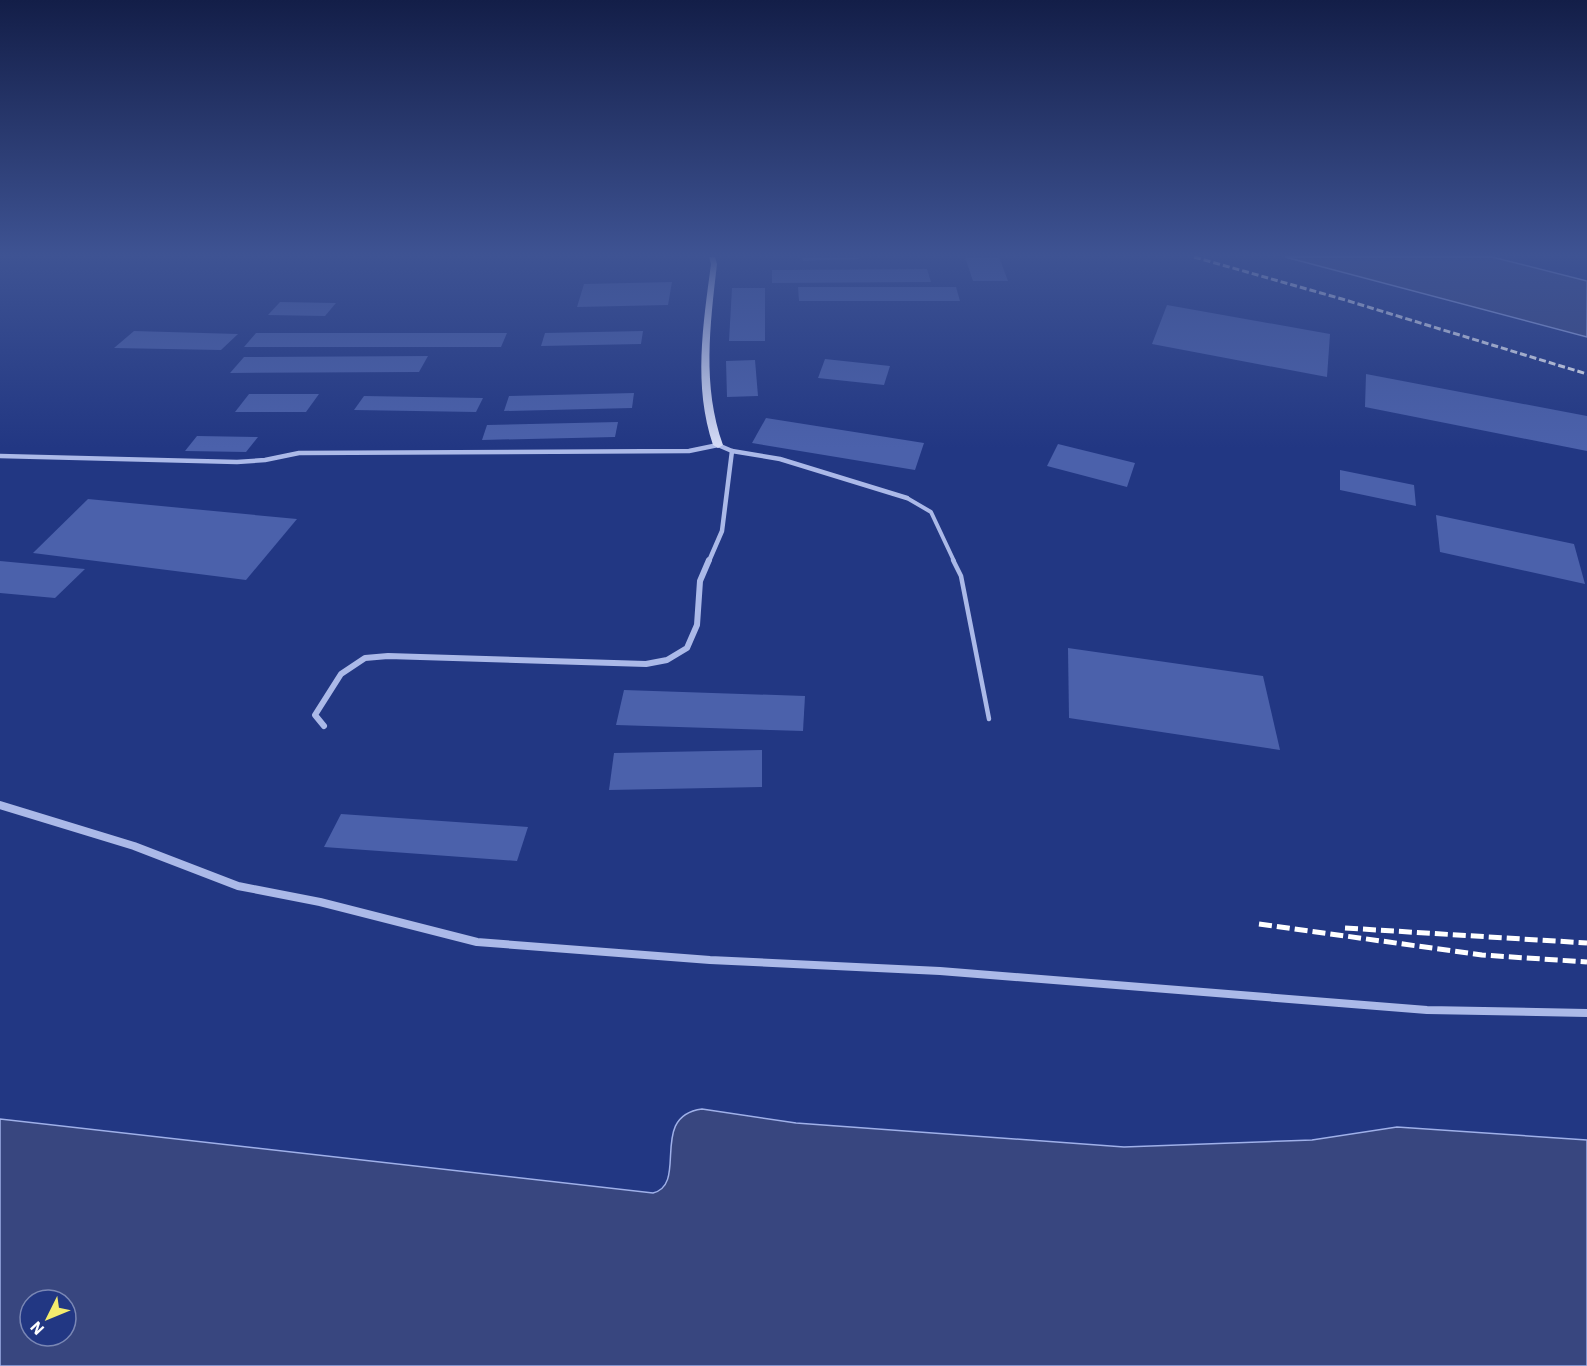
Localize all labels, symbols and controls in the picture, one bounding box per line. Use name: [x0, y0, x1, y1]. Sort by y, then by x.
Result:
north arrow: [18, 1288, 78, 1348]
text: N: [26, 1317, 48, 1339]

